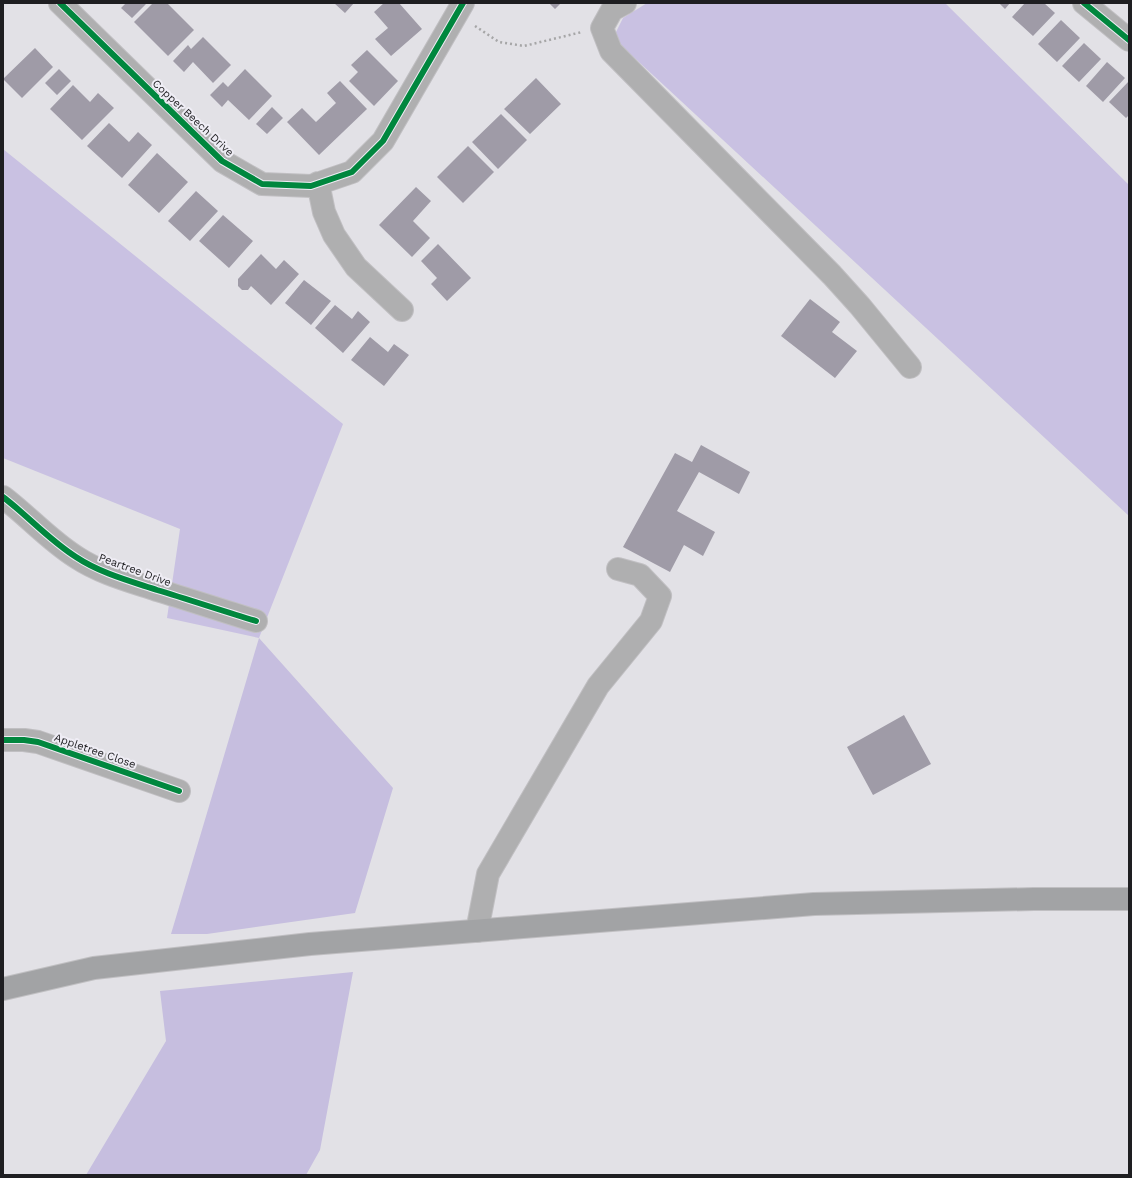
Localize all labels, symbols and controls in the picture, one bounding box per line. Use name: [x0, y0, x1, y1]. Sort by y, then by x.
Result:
street label: Copper Beech Drive: [150, 77, 236, 159]
street label: Peartree Drive: [97, 551, 173, 589]
street label: Appletree Close: [52, 731, 138, 771]

